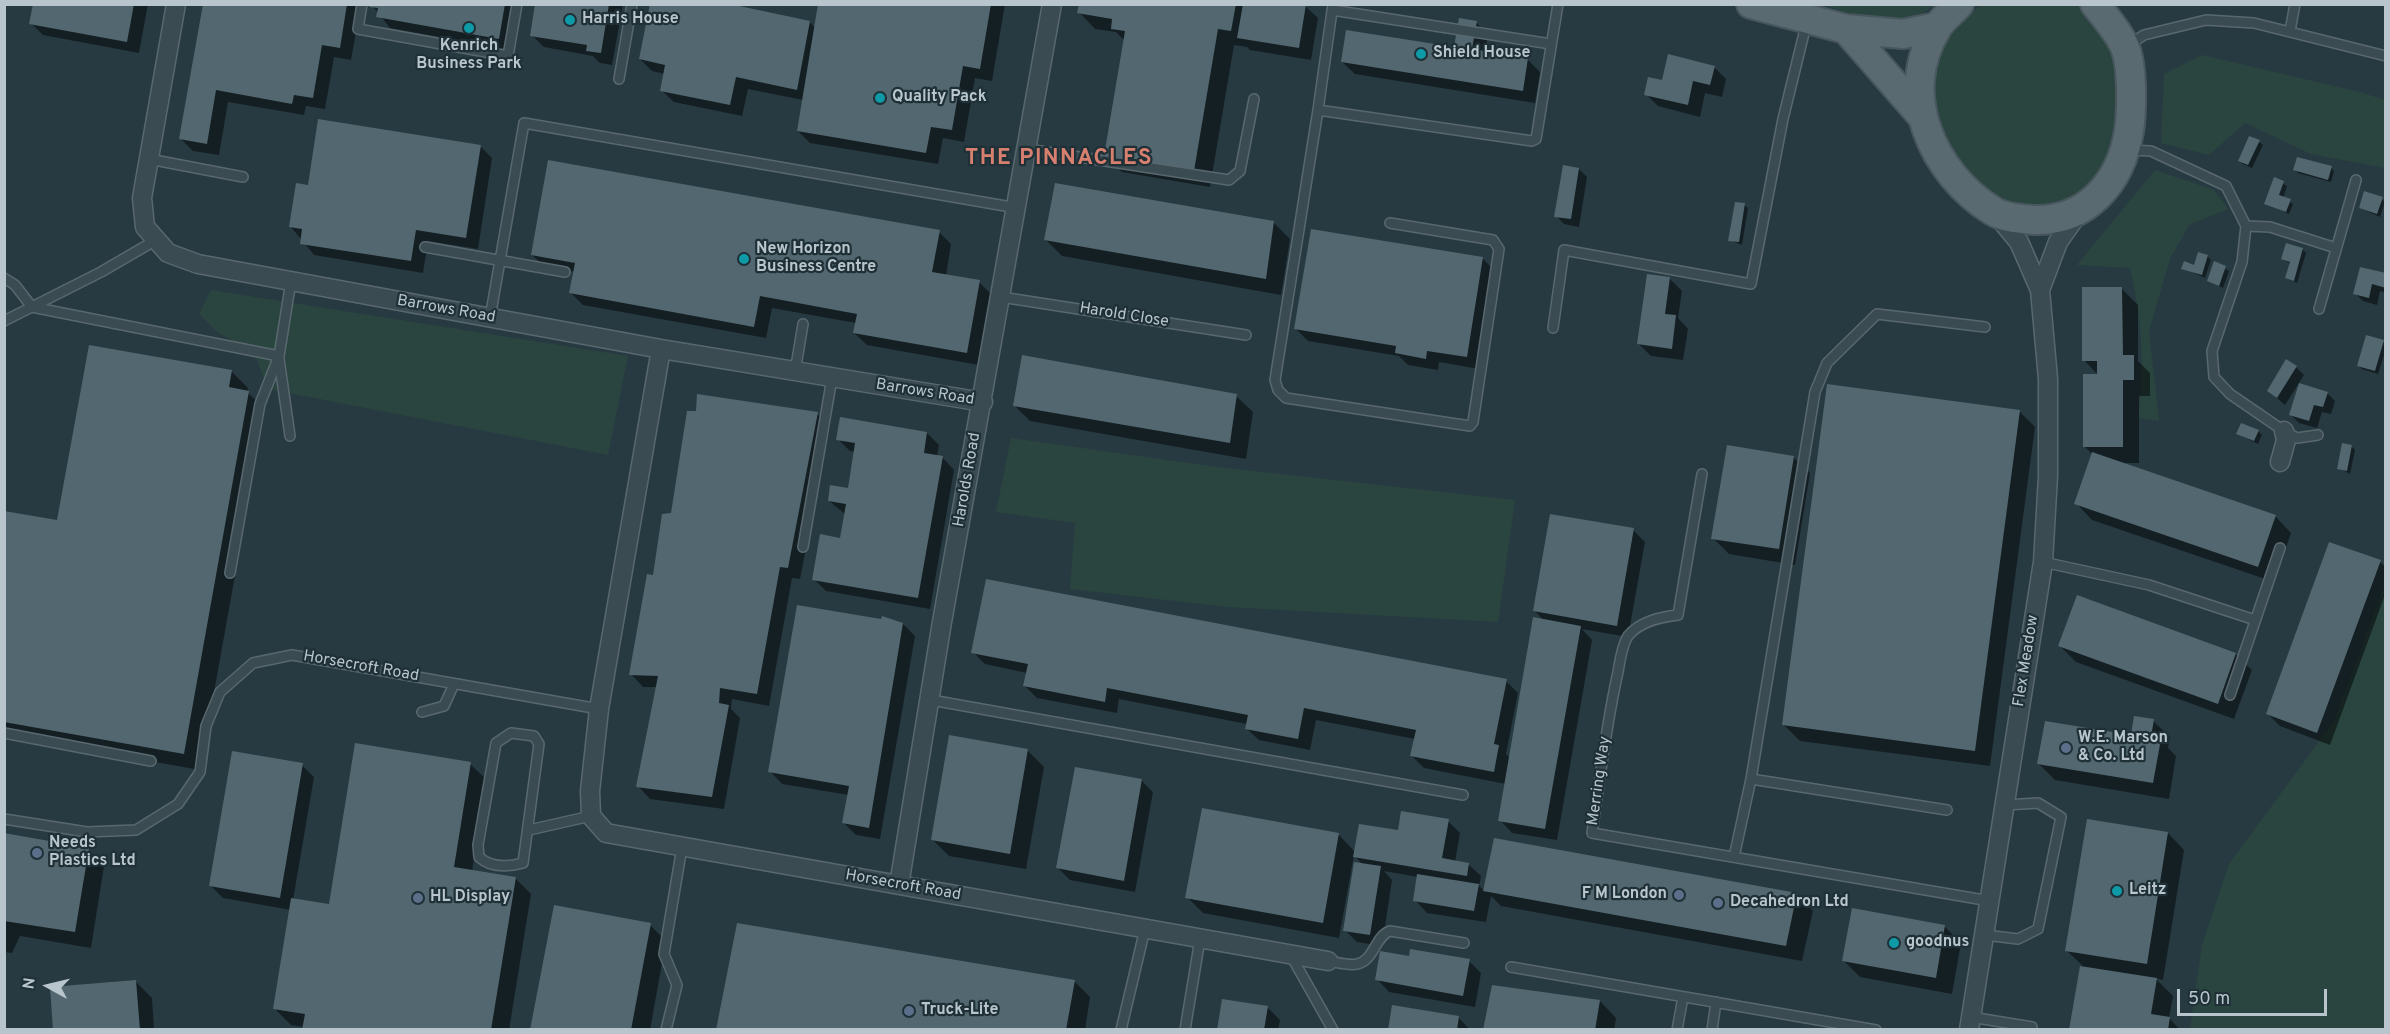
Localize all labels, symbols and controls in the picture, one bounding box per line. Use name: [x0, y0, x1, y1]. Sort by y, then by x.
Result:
place label: Harris House: [582, 10, 679, 30]
marker: Harris House: [563, 13, 577, 27]
marker: Kenrich Business Park: [462, 21, 476, 35]
place label: Kenrich Business Park: [416, 37, 522, 75]
place label: Shield House: [1433, 44, 1530, 64]
marker: Shield House: [1414, 47, 1428, 61]
place label: Quality Pack: [892, 88, 987, 108]
marker: Quality Pack: [873, 91, 887, 105]
district label: THE PINNACLES: [965, 147, 1153, 173]
place label: New Horizon Business Centre: [756, 240, 876, 278]
marker: New Horizon Business Centre: [737, 252, 751, 266]
street label: Barrows Road: [395, 292, 497, 328]
street label: Harold Close: [1078, 299, 1170, 333]
street label: Barrows Road: [874, 376, 976, 410]
street label: Harolds Road: [950, 431, 986, 529]
street label: Flex Meadow: [2010, 614, 2044, 708]
street label: Horsecroft Road: [302, 647, 420, 687]
place label: W.E. Marson & Co. Ltd: [2078, 729, 2168, 767]
street label: Merring Way: [1584, 735, 1616, 827]
marker: W.E. Marson & Co. Ltd: [2059, 741, 2073, 755]
place label: Needs Plastics Ltd: [49, 834, 136, 872]
marker: Needs Plastics Ltd: [30, 846, 44, 860]
street label: Horsecroft Road: [844, 866, 962, 906]
place label: Leitz: [2129, 881, 2166, 901]
marker: Leitz: [2110, 884, 2124, 898]
place label: F M London: [1582, 885, 1667, 905]
place label: HL Display: [430, 888, 510, 908]
marker: F M London: [1672, 888, 1686, 902]
marker: HL Display: [411, 891, 425, 905]
place label: Decahedron Ltd: [1730, 893, 1849, 913]
marker: Decahedron Ltd: [1711, 896, 1725, 910]
place label: goodnus: [1906, 933, 1969, 953]
marker: goodnus: [1887, 936, 1901, 950]
north arrow: [18, 956, 78, 1016]
text: N: [19, 976, 41, 991]
scale bar: [2180, 977, 2330, 1015]
text: 50 m: [2188, 988, 2230, 1011]
place label: Truck-Lite: [921, 1001, 998, 1021]
marker: Truck-Lite: [902, 1004, 916, 1018]

